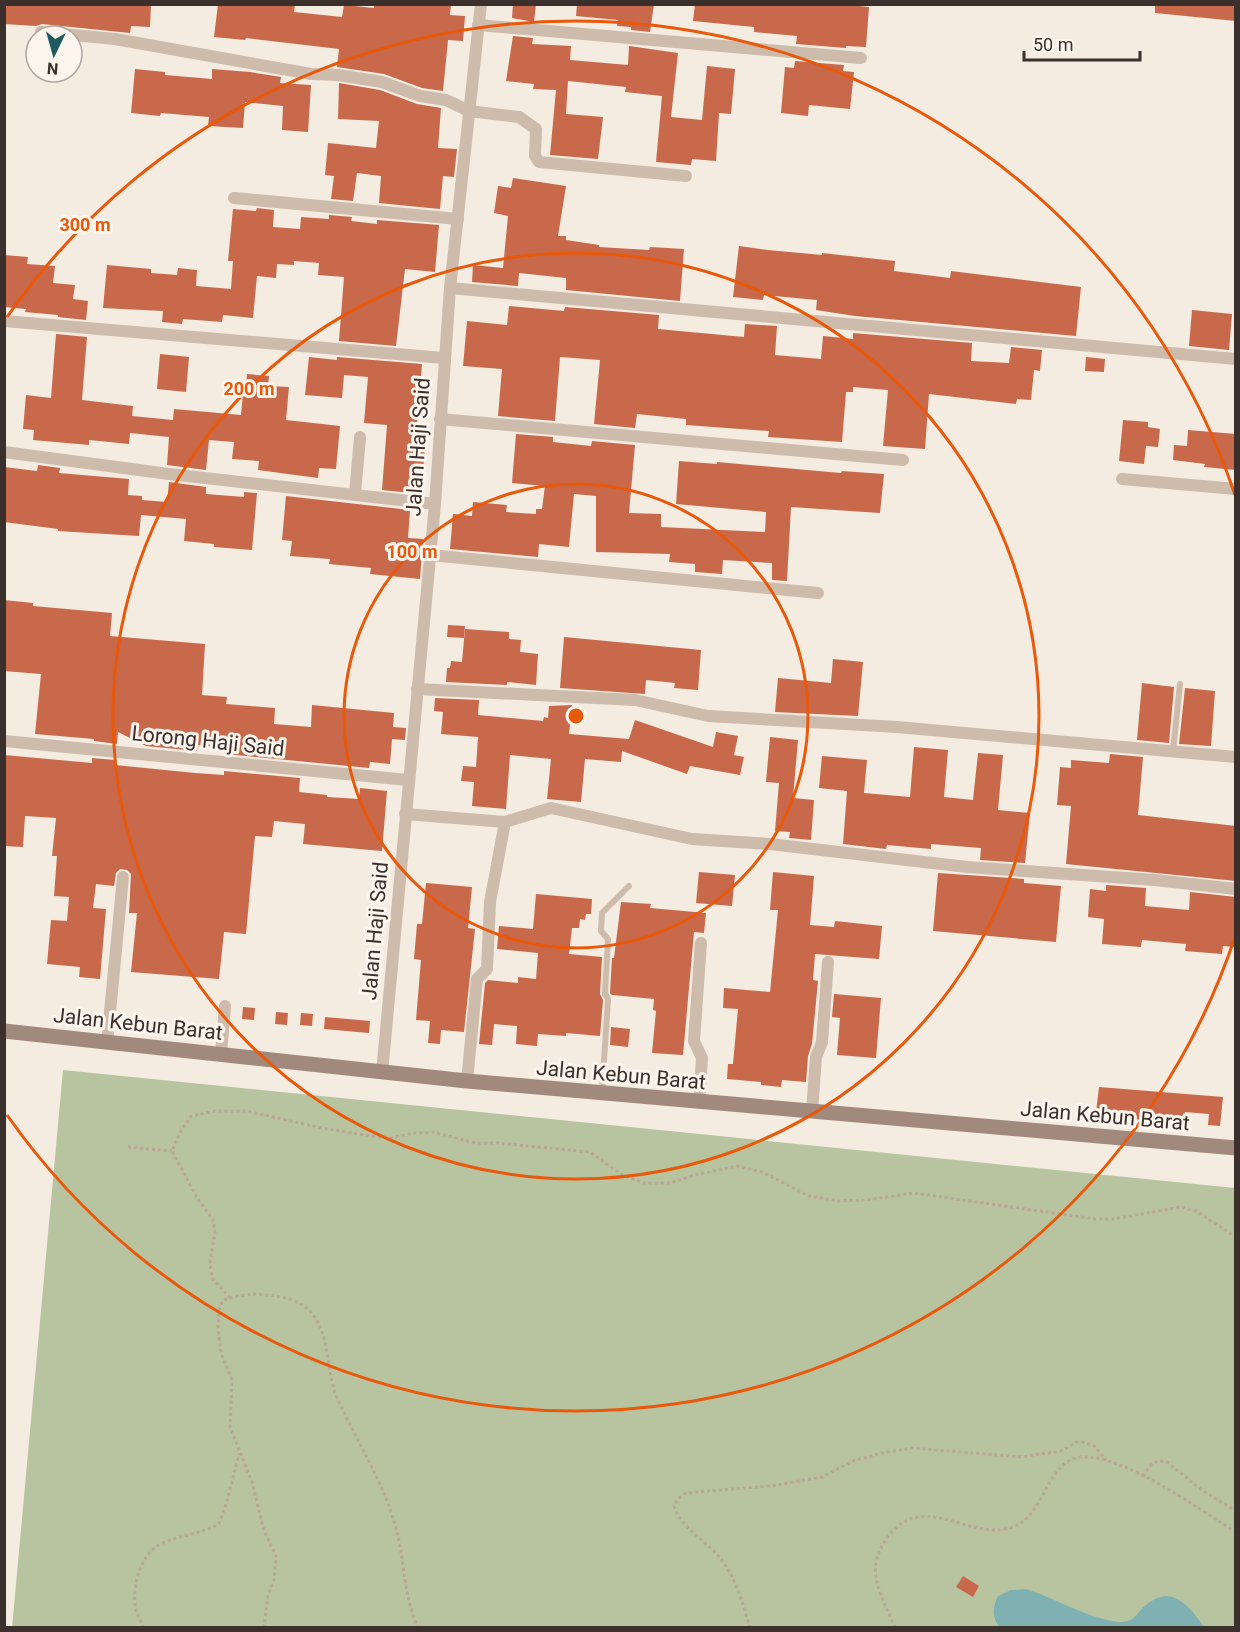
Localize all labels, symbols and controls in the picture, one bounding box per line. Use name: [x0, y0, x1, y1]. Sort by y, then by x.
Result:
north arrow: [24, 24, 84, 84]
scale bar: [1024, 24, 1140, 62]
text: 50 m: [1033, 34, 1073, 55]
text: N: [46, 58, 59, 78]
text: 300 m: [59, 214, 111, 235]
street label: Jalan Haji Said: [401, 377, 435, 517]
text: 200 m: [223, 378, 275, 399]
text: 100 m: [386, 541, 438, 562]
centre of rings: [566, 706, 586, 726]
street label: Lorong Haji Said: [130, 721, 286, 761]
street label: Jalan Haji Said: [357, 861, 393, 1001]
street label: Jalan Kebun Barat: [52, 1003, 224, 1045]
street label: Jalan Kebun Barat: [535, 1056, 707, 1094]
street label: Jalan Kebun Barat: [1019, 1097, 1191, 1135]

